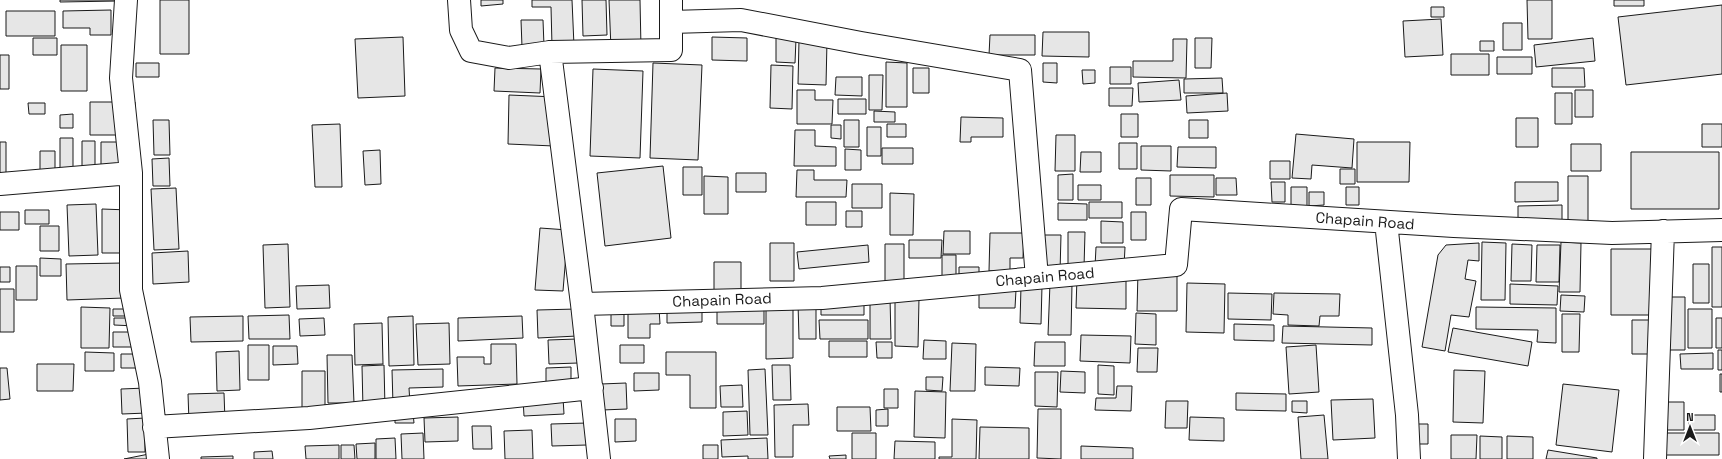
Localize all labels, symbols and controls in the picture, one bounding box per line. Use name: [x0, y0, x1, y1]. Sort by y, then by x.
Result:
street label: Chapain Road: [1315, 208, 1415, 233]
street label: Chapain Road: [995, 263, 1095, 290]
street label: Chapain Road: [672, 288, 772, 311]
north arrow: [1670, 407, 1710, 447]
text: N: [1686, 410, 1694, 424]

